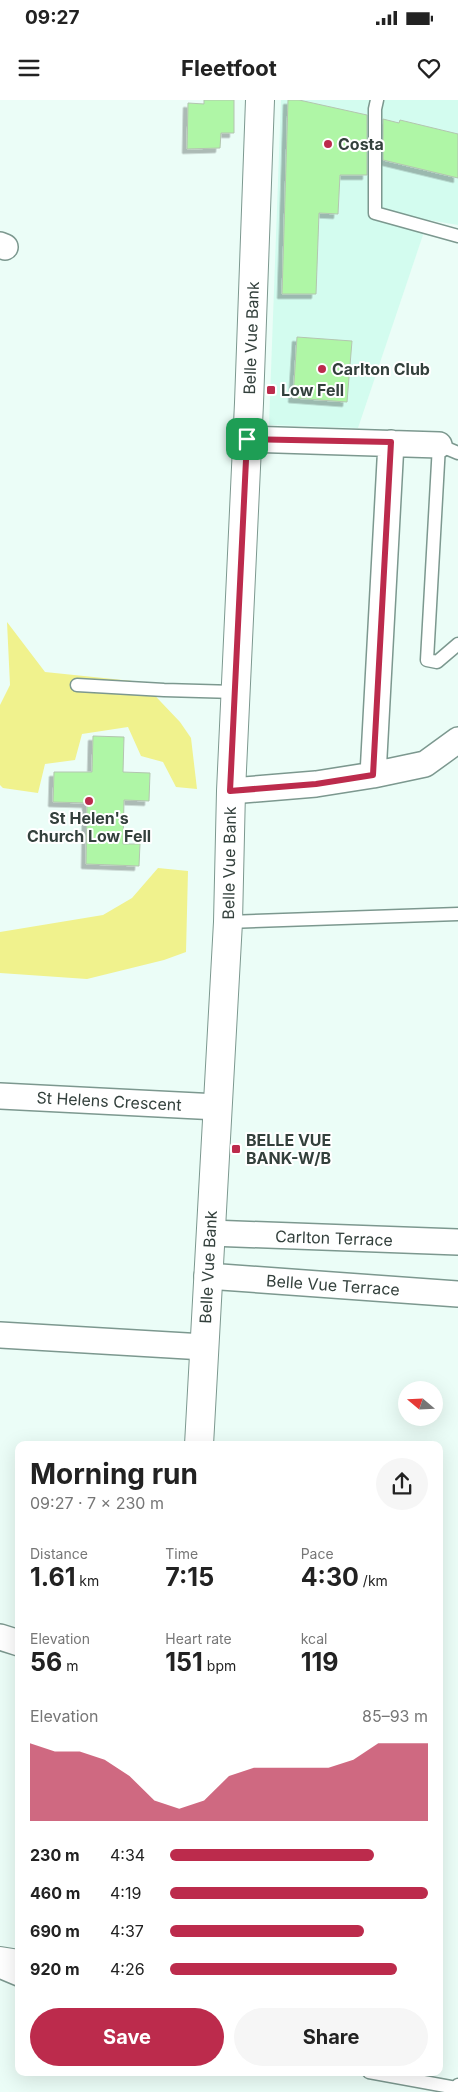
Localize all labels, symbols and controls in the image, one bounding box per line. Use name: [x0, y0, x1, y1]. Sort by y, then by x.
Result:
text: 09:27: [25, 6, 80, 29]
icon: menu: [15, 54, 43, 82]
icon: heart: [415, 54, 443, 82]
text: Fleetfoot: [181, 55, 277, 81]
place label: Costa: [338, 134, 384, 154]
marker: Costa: [322, 138, 334, 150]
street label: Belle Vue Bank: [239, 281, 263, 395]
place label: Carlton Club: [332, 359, 430, 379]
marker: Carlton Club: [316, 363, 328, 375]
place label: Low Fell: [281, 380, 344, 400]
marker: Low Fell: [265, 384, 277, 396]
pin: [226, 418, 268, 460]
icon: arrive: [233, 425, 261, 453]
marker: St Helen's Church Low Fell: [83, 795, 95, 807]
street label: Belle Vue Bank: [218, 806, 240, 920]
place label: St Helen's Church Low Fell: [27, 808, 151, 846]
street label: St Helens Crescent: [36, 1087, 182, 1115]
place label: BELLE VUE BANK-W/B: [246, 1130, 331, 1168]
marker: BELLE VUE BANK-W/B: [230, 1143, 242, 1155]
street label: Belle Vue Bank: [195, 1210, 221, 1324]
street label: Carlton Terrace: [275, 1226, 393, 1250]
street label: Belle Vue Terrace: [266, 1270, 400, 1300]
north arrow: [398, 1381, 442, 1426]
map controls: [398, 1381, 443, 1426]
text: Morning run: [30, 1457, 198, 1491]
button: share: [376, 1458, 428, 1510]
text: 09:27 · 7 × 230 m: [30, 1493, 164, 1513]
text: Distance: [30, 1545, 88, 1562]
text: Time: [165, 1545, 198, 1562]
text: Pace: [301, 1545, 334, 1562]
text: 1.61: [30, 1562, 75, 1592]
text: 7:15: [165, 1562, 214, 1592]
text: 4:30: [301, 1562, 359, 1592]
text: km: [75, 1572, 99, 1589]
text: /km: [359, 1572, 388, 1589]
text: Elevation: [30, 1630, 90, 1647]
text: Heart rate: [165, 1630, 232, 1647]
text: kcal: [301, 1630, 327, 1647]
text: 56: [30, 1647, 62, 1677]
text: 151: [165, 1647, 203, 1677]
text: 119: [301, 1647, 338, 1677]
text: m: [62, 1657, 78, 1674]
text: bpm: [203, 1657, 236, 1674]
text: Elevation: [30, 1706, 99, 1726]
text: 85–93 m: [362, 1706, 428, 1726]
text: 230 m: [30, 1845, 80, 1865]
text: 4:34: [110, 1845, 145, 1865]
text: 460 m: [30, 1883, 80, 1903]
text: 4:19: [110, 1883, 141, 1903]
text: 690 m: [30, 1921, 80, 1941]
text: 4:37: [110, 1921, 144, 1941]
text: 920 m: [30, 1959, 80, 1979]
text: 4:26: [110, 1959, 145, 1979]
button: Save: [30, 2008, 224, 2066]
button: Share: [234, 2008, 428, 2066]

